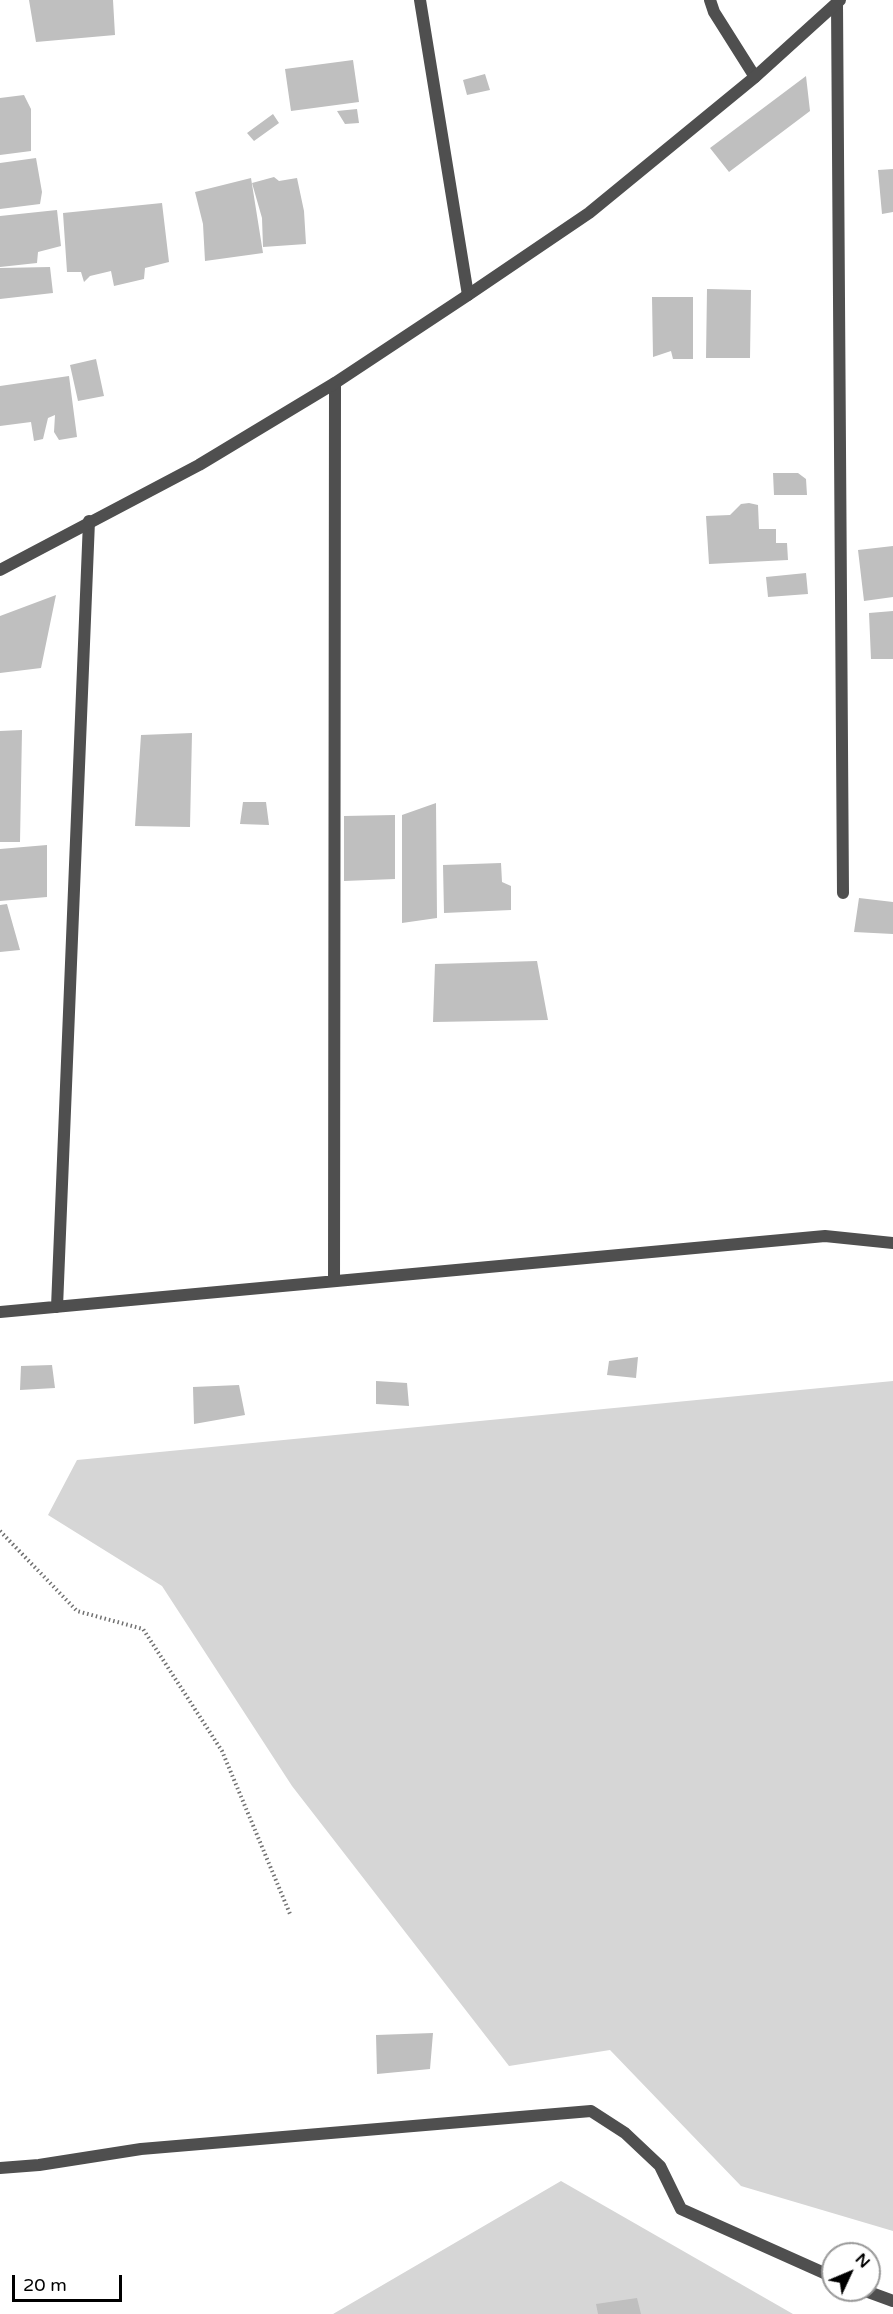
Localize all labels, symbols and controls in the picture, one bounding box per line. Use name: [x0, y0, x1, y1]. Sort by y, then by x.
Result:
north arrow: [821, 2242, 881, 2302]
text: N: [851, 2249, 874, 2272]
scale bar: [15, 2263, 124, 2301]
text: 20 m: [23, 2274, 67, 2296]

